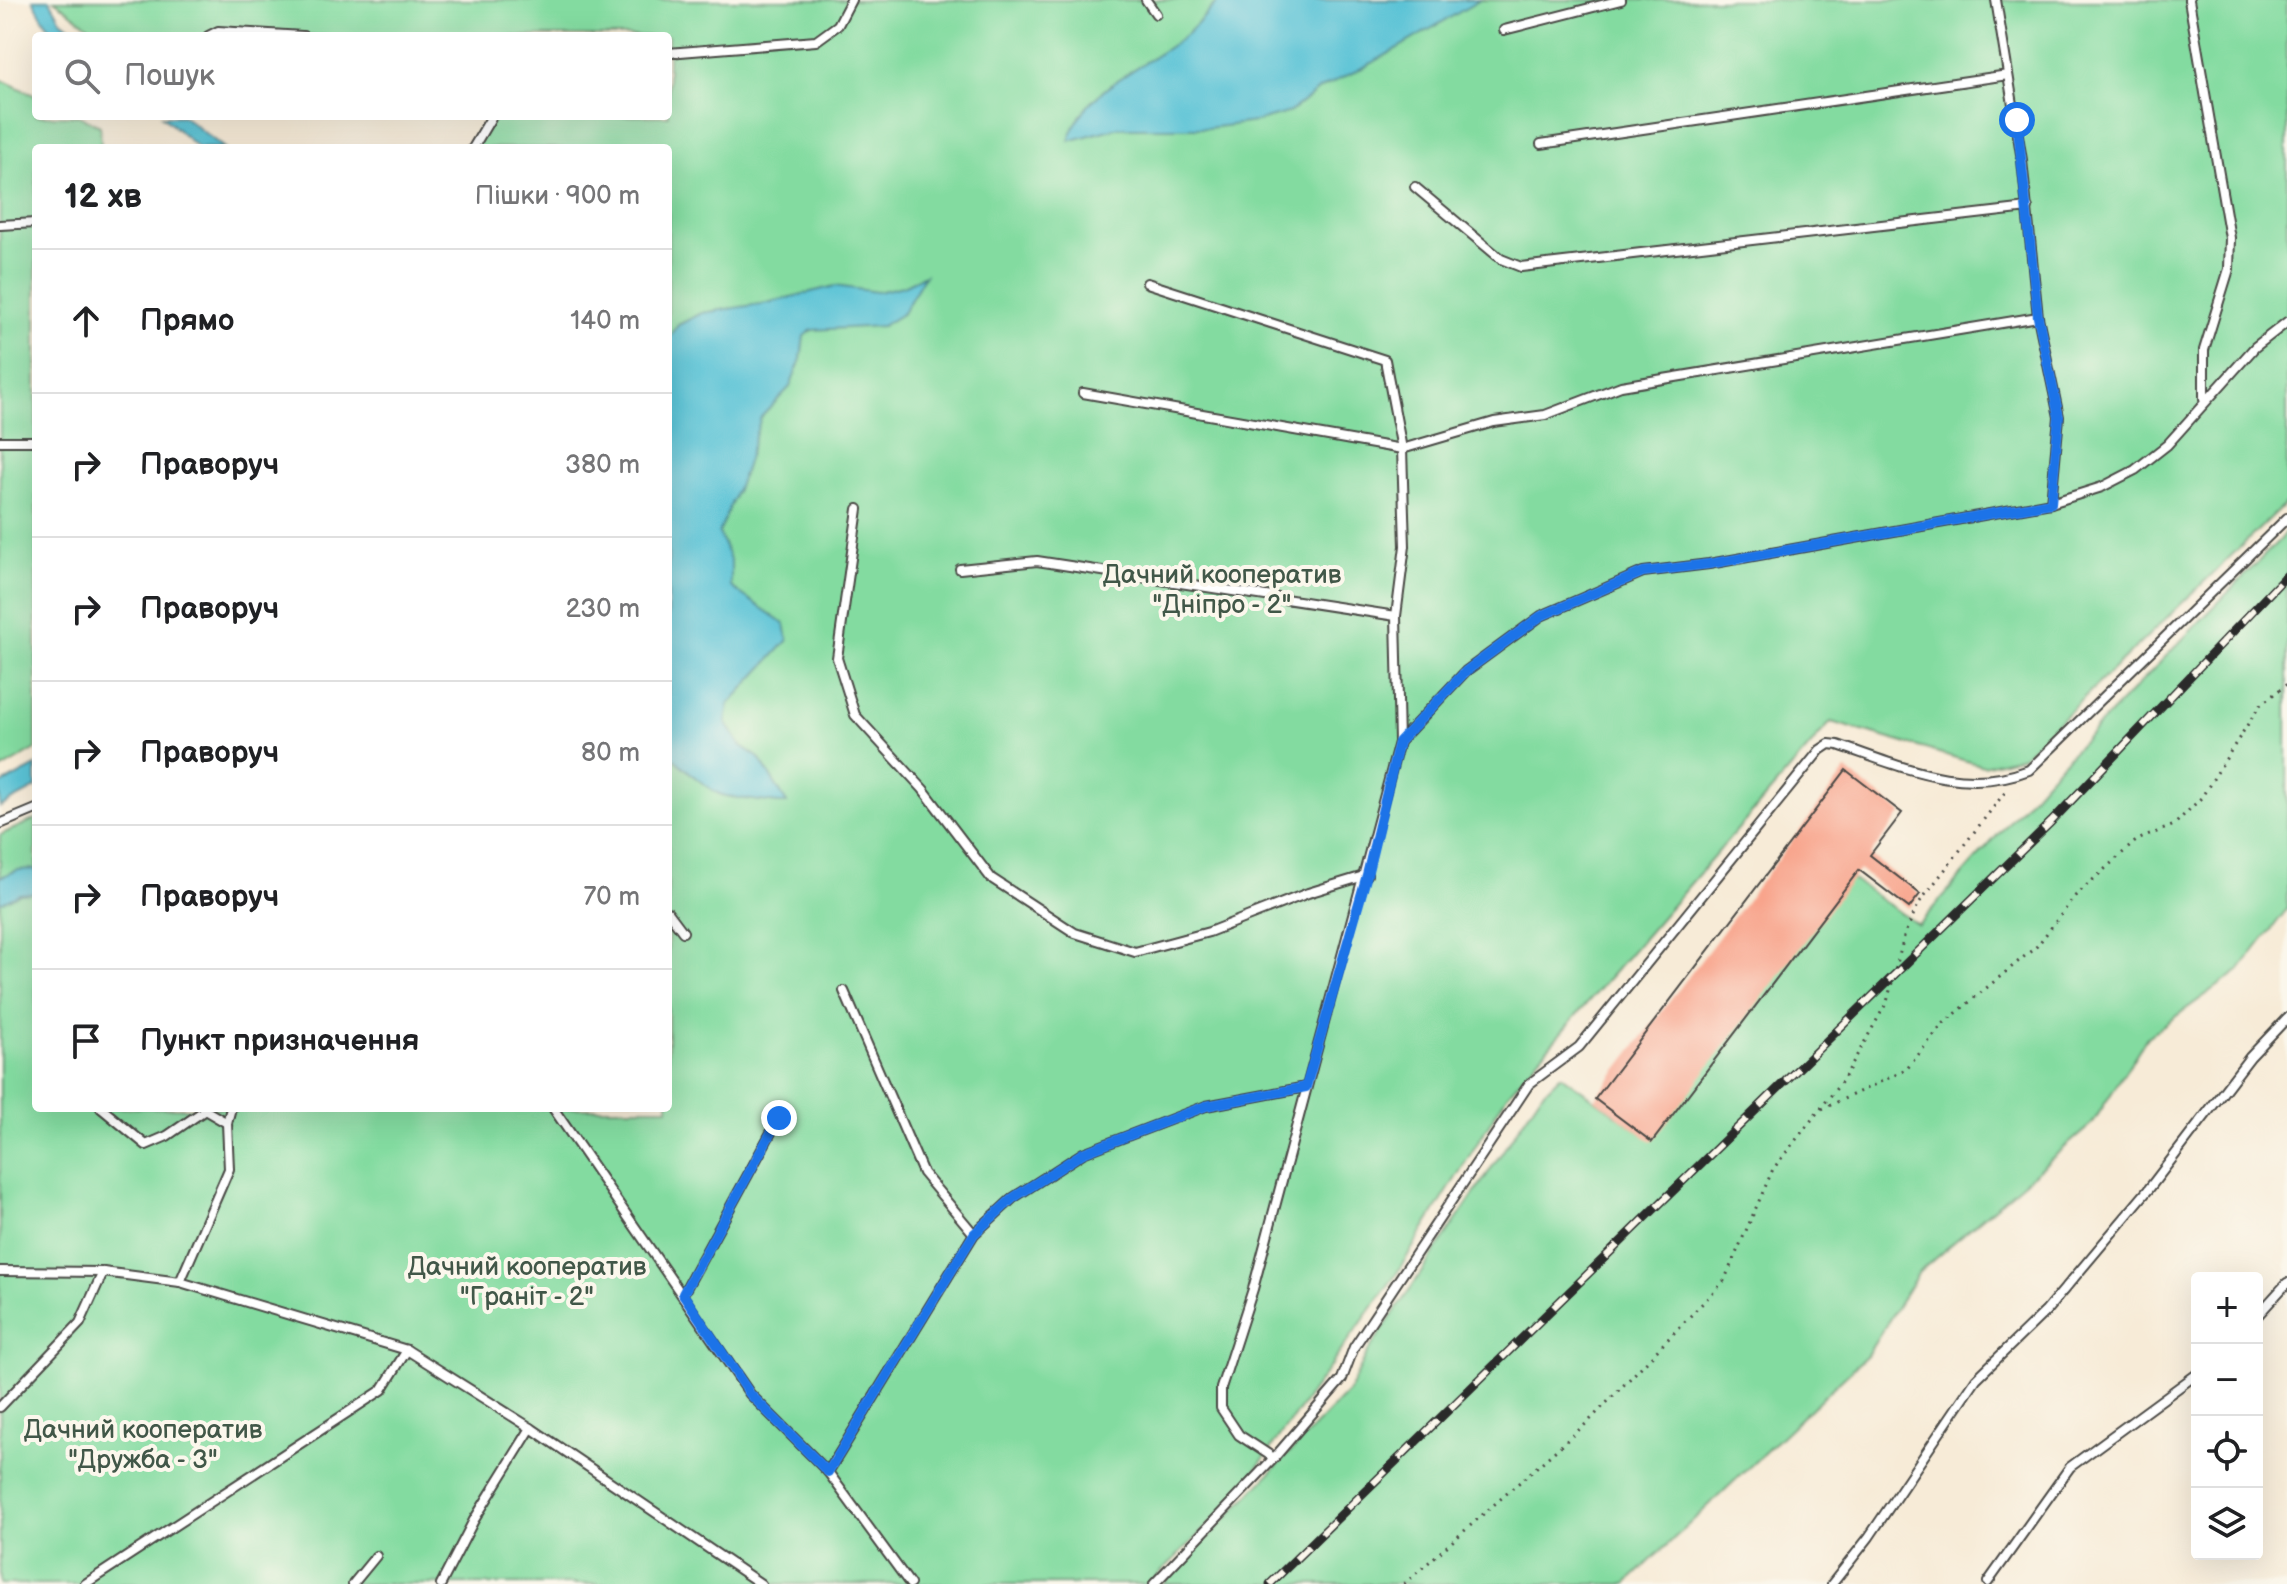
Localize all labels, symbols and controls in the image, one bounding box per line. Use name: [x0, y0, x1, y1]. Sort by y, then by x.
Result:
search box: [32, 32, 672, 120]
icon: search: [60, 54, 104, 98]
text: Пошук: [124, 58, 215, 94]
route start: [1999, 102, 2035, 138]
text: 12 хв: [64, 176, 142, 217]
text: Пішки · 900 m: [475, 181, 640, 212]
icon: ahead: [64, 299, 108, 343]
text: Прямо: [140, 303, 234, 339]
text: 140 m: [570, 306, 640, 337]
icon: right: [64, 443, 108, 487]
text: Праворуч: [140, 447, 279, 483]
text: 380 m: [565, 450, 640, 481]
park label: Дачний кооператив "Дніпро - 2": [1103, 560, 1342, 621]
icon: right: [64, 587, 108, 631]
text: Праворуч: [140, 591, 279, 627]
text: 230 m: [565, 594, 640, 625]
icon: right: [64, 731, 108, 775]
text: Праворуч: [140, 735, 279, 771]
text: 80 m: [581, 738, 640, 769]
icon: right: [64, 875, 108, 919]
text: Праворуч: [140, 879, 279, 915]
text: 70 m: [583, 882, 640, 913]
icon: arrive: [64, 1019, 108, 1063]
text: Пункт призначення: [140, 1023, 419, 1059]
route end: [761, 1100, 797, 1136]
park label: Дачний кооператив "Граніт - 2": [408, 1252, 647, 1313]
map controls: [2191, 1272, 2263, 1560]
button: +: [2191, 1272, 2263, 1344]
button: −: [2191, 1344, 2263, 1416]
park label: Дачний кооператив "Дружба - 3": [24, 1415, 263, 1476]
button: locate: [2191, 1416, 2263, 1488]
button: layers: [2191, 1488, 2263, 1560]

